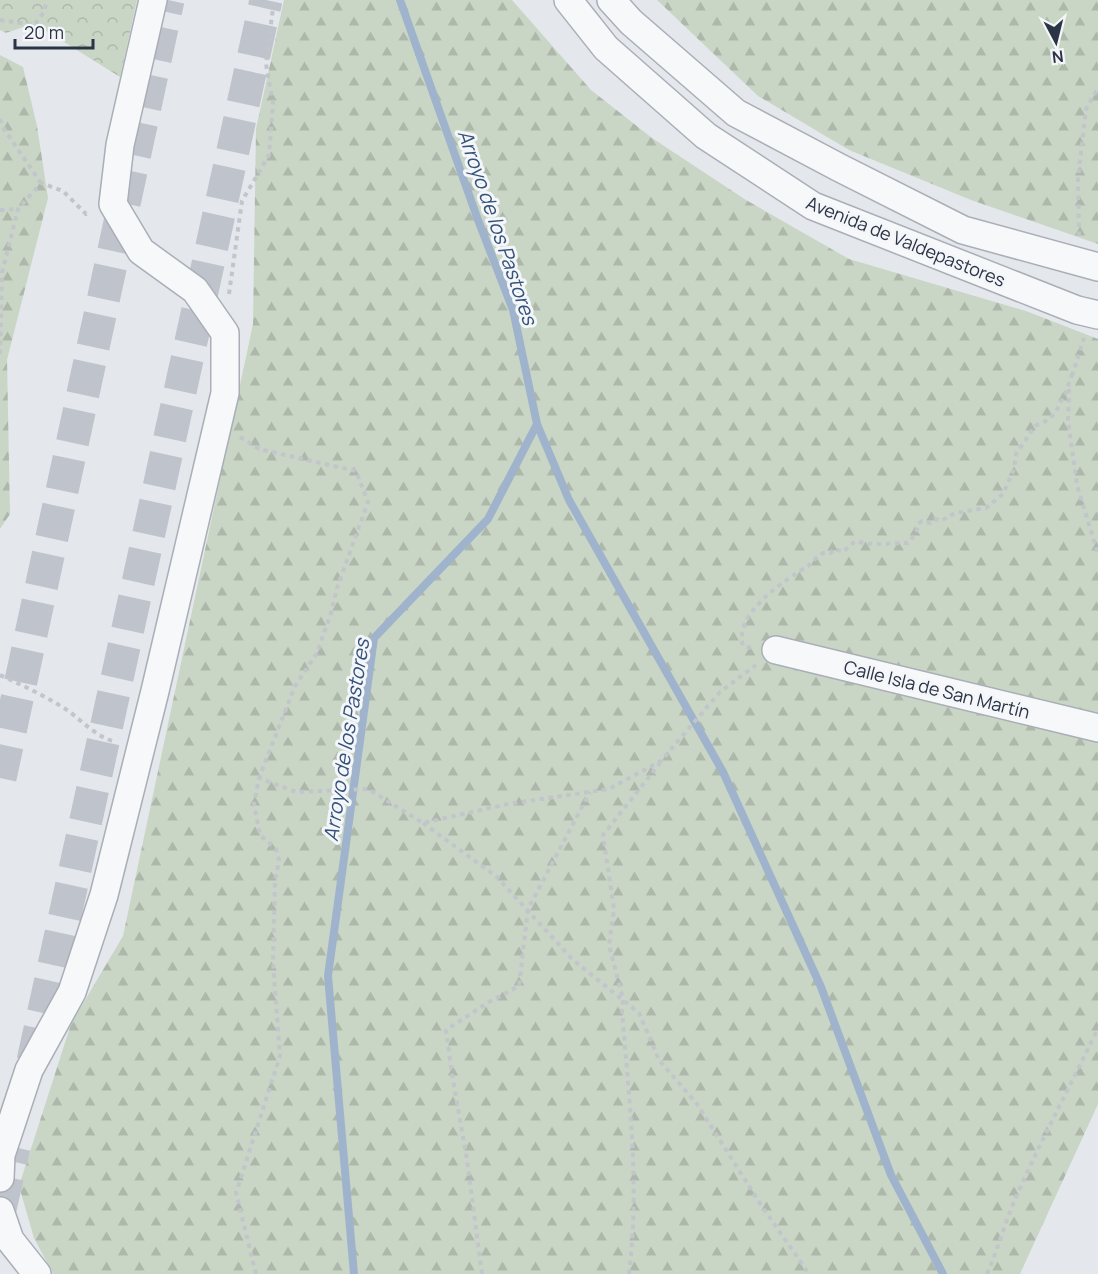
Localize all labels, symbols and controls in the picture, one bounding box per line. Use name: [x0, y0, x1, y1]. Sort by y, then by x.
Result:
scale bar: [15, 12, 93, 50]
north arrow: [1026, 12, 1086, 72]
text: 20 m: [24, 20, 64, 44]
text: N: [1051, 45, 1065, 69]
water label: Arroyo de los Pastores: [452, 126, 545, 330]
street label: Avenida de Valdepastores: [803, 190, 1009, 292]
water label: Arroyo de los Pastores: [317, 635, 376, 843]
street label: Calle Isla de San Martín: [842, 654, 1032, 724]

